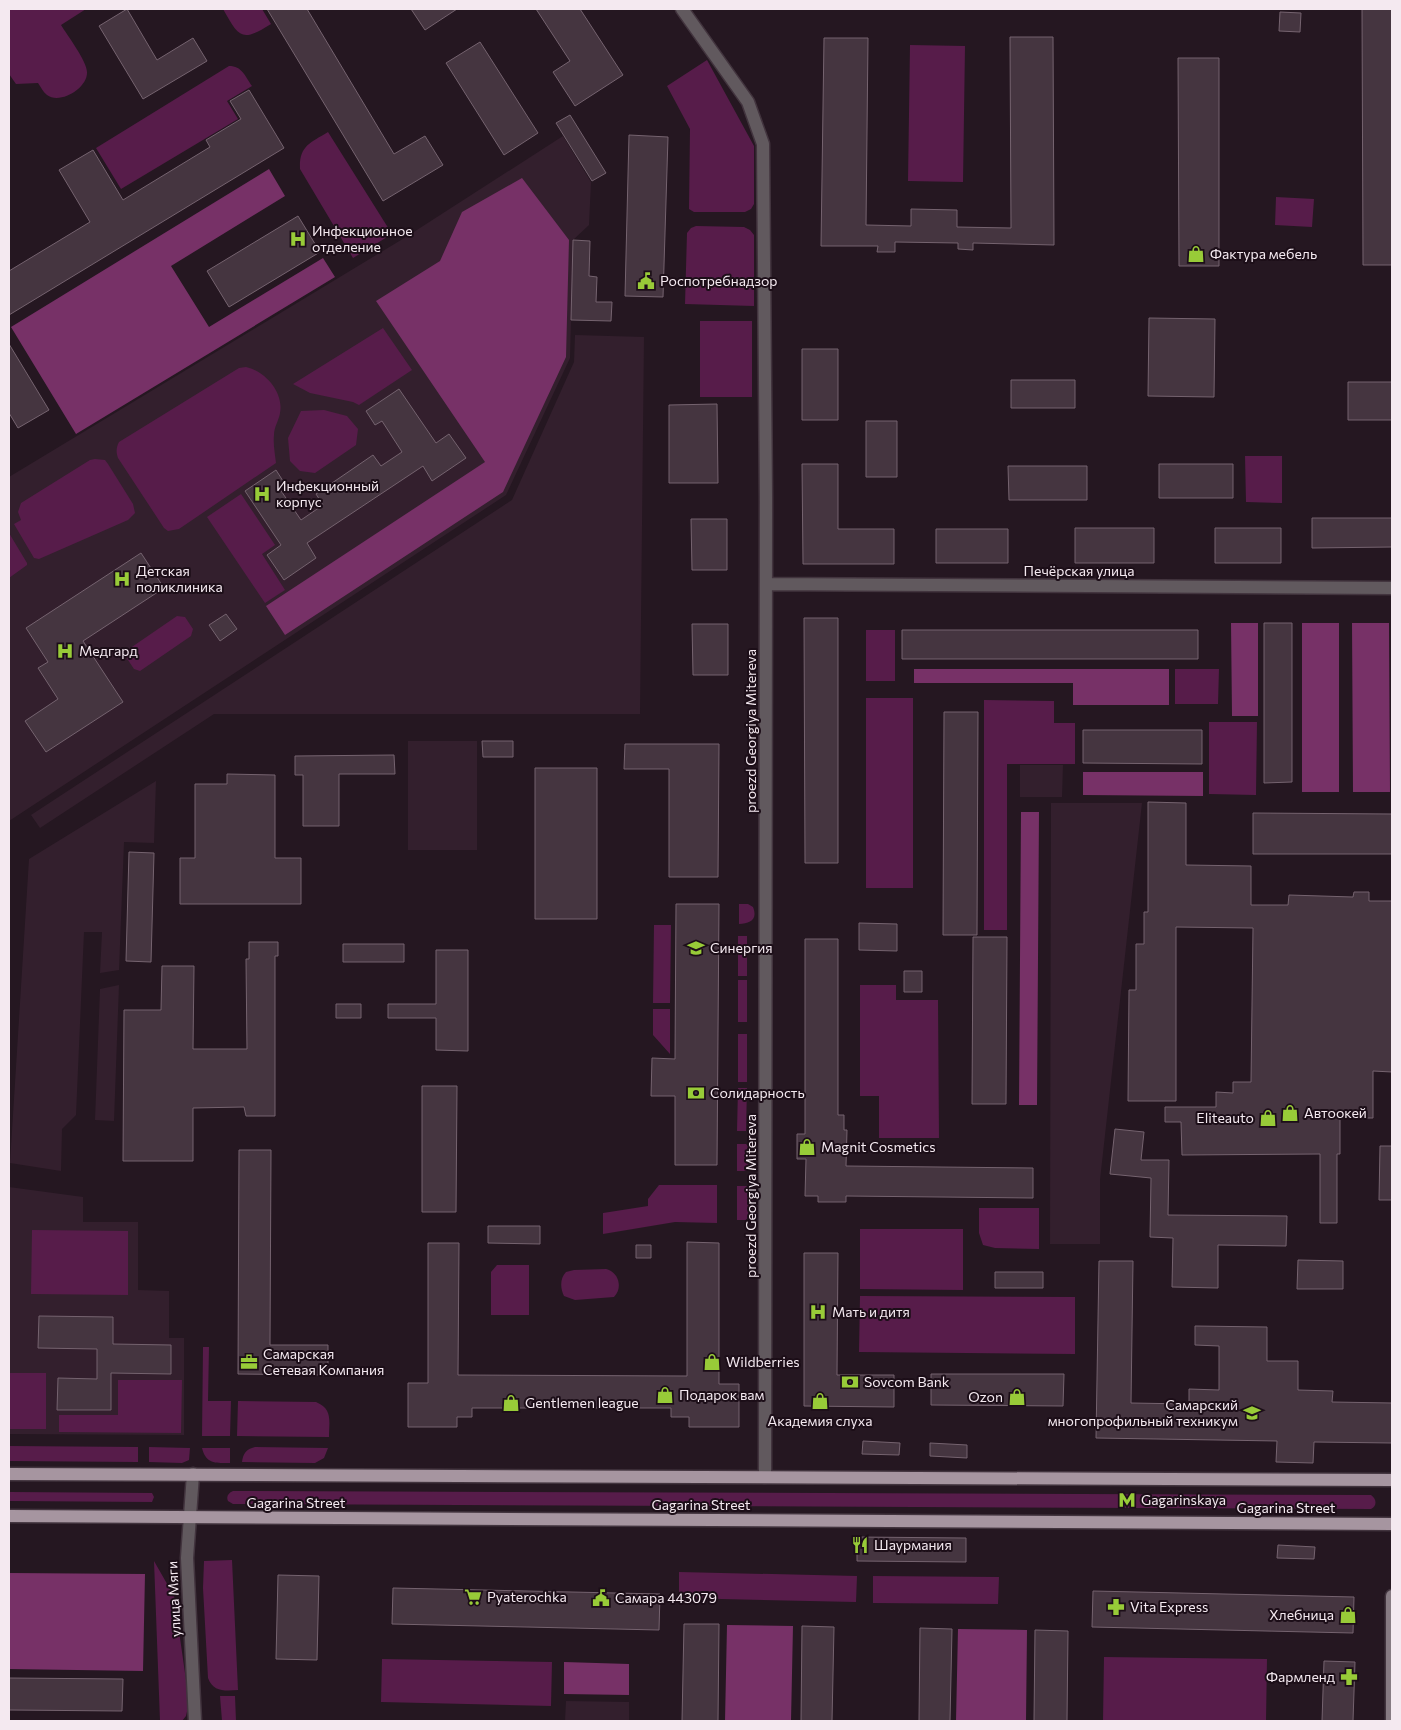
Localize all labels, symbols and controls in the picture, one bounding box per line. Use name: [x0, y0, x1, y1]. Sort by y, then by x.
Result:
place label: Инфекционное отделение: [312, 222, 413, 255]
hospital icon: Инфекционное отделение: [288, 229, 308, 249]
shop icon: Фактура мебель: [1186, 244, 1206, 264]
place label: Фактура мебель: [1210, 245, 1317, 262]
public building icon: Роспотребнадзор: [636, 271, 656, 291]
place label: Роспотребнадзор: [660, 272, 777, 289]
place label: Инфекционный корпус: [276, 477, 379, 510]
hospital icon: Инфекционный корпус: [252, 484, 272, 504]
place label: Детская поликлиника: [136, 562, 223, 595]
street label: Печёрская улица: [1024, 562, 1134, 579]
hospital icon: Детская поликлиника: [112, 569, 132, 589]
hospital icon: Медгард: [55, 641, 75, 661]
place label: Медгард: [79, 642, 138, 659]
street label: proezd Georgiya Mitereva: [742, 649, 759, 813]
school or university icon: Синергия: [686, 938, 706, 958]
place label: Синергия: [710, 939, 773, 956]
bank icon: Солидарность: [686, 1083, 706, 1103]
place label: Солидарность: [710, 1084, 805, 1101]
shop icon: Автоокей: [1280, 1103, 1300, 1123]
place label: Автоокей: [1304, 1104, 1367, 1121]
shop icon: Eliteauto: [1258, 1108, 1278, 1128]
place label: Eliteauto: [1196, 1109, 1254, 1126]
street label: proezd Georgiya Mitereva: [742, 1114, 759, 1278]
shop icon: Magnit Cosmetics: [797, 1137, 817, 1157]
place label: Magnit Cosmetics: [821, 1138, 936, 1155]
hospital icon: Мать и дитя: [808, 1302, 828, 1322]
place label: Мать и дитя: [832, 1303, 910, 1320]
place label: Самарская Сетевая Компания: [263, 1345, 384, 1378]
office icon: Самарская Сетевая Компания: [239, 1352, 259, 1372]
shop icon: Wildberries: [702, 1352, 722, 1372]
place label: Wildberries: [726, 1353, 800, 1370]
bank icon: Sovcom Bank: [840, 1372, 860, 1392]
place label: Sovcom Bank: [864, 1373, 950, 1390]
shop icon: Подарок вам: [655, 1385, 675, 1405]
place label: Подарок вам: [679, 1386, 765, 1403]
shop icon: Ozon: [1007, 1387, 1027, 1407]
place label: Ozon: [968, 1388, 1003, 1405]
shop icon: Академия слуха: [810, 1391, 830, 1411]
shop icon: Gentlemen league: [501, 1393, 521, 1413]
place label: Gentlemen league: [525, 1394, 639, 1411]
place label: Самарский многопрофильный техникум: [1048, 1396, 1238, 1429]
school or university icon: Самарский многопрофильный техникум: [1242, 1403, 1262, 1423]
place label: Академия слуха: [768, 1412, 873, 1429]
metro station icon: Gagarinskaya: [1117, 1490, 1137, 1510]
place label: Gagarinskaya: [1141, 1491, 1226, 1508]
street label: Gagarina Street: [246, 1494, 346, 1511]
street label: Gagarina Street: [651, 1496, 751, 1513]
street label: Gagarina Street: [1236, 1499, 1336, 1516]
restaurant icon: Шаурмания: [850, 1535, 870, 1555]
place label: Шаурмания: [874, 1536, 952, 1553]
street label: улица Мяги: [163, 1561, 184, 1637]
supermarket icon: Pyaterochka: [463, 1587, 483, 1607]
place label: Pyaterochka: [487, 1588, 567, 1605]
public building icon: Самара 443079: [591, 1588, 611, 1608]
place label: Самара 443079: [615, 1589, 717, 1606]
pharmacy icon: Vita Express: [1106, 1597, 1126, 1617]
place label: Vita Express: [1130, 1598, 1208, 1615]
shop icon: Хлебница: [1338, 1605, 1358, 1625]
place label: Хлебница: [1269, 1606, 1334, 1623]
pharmacy icon: Фармленд: [1339, 1667, 1359, 1687]
place label: Фармленд: [1266, 1668, 1335, 1685]

